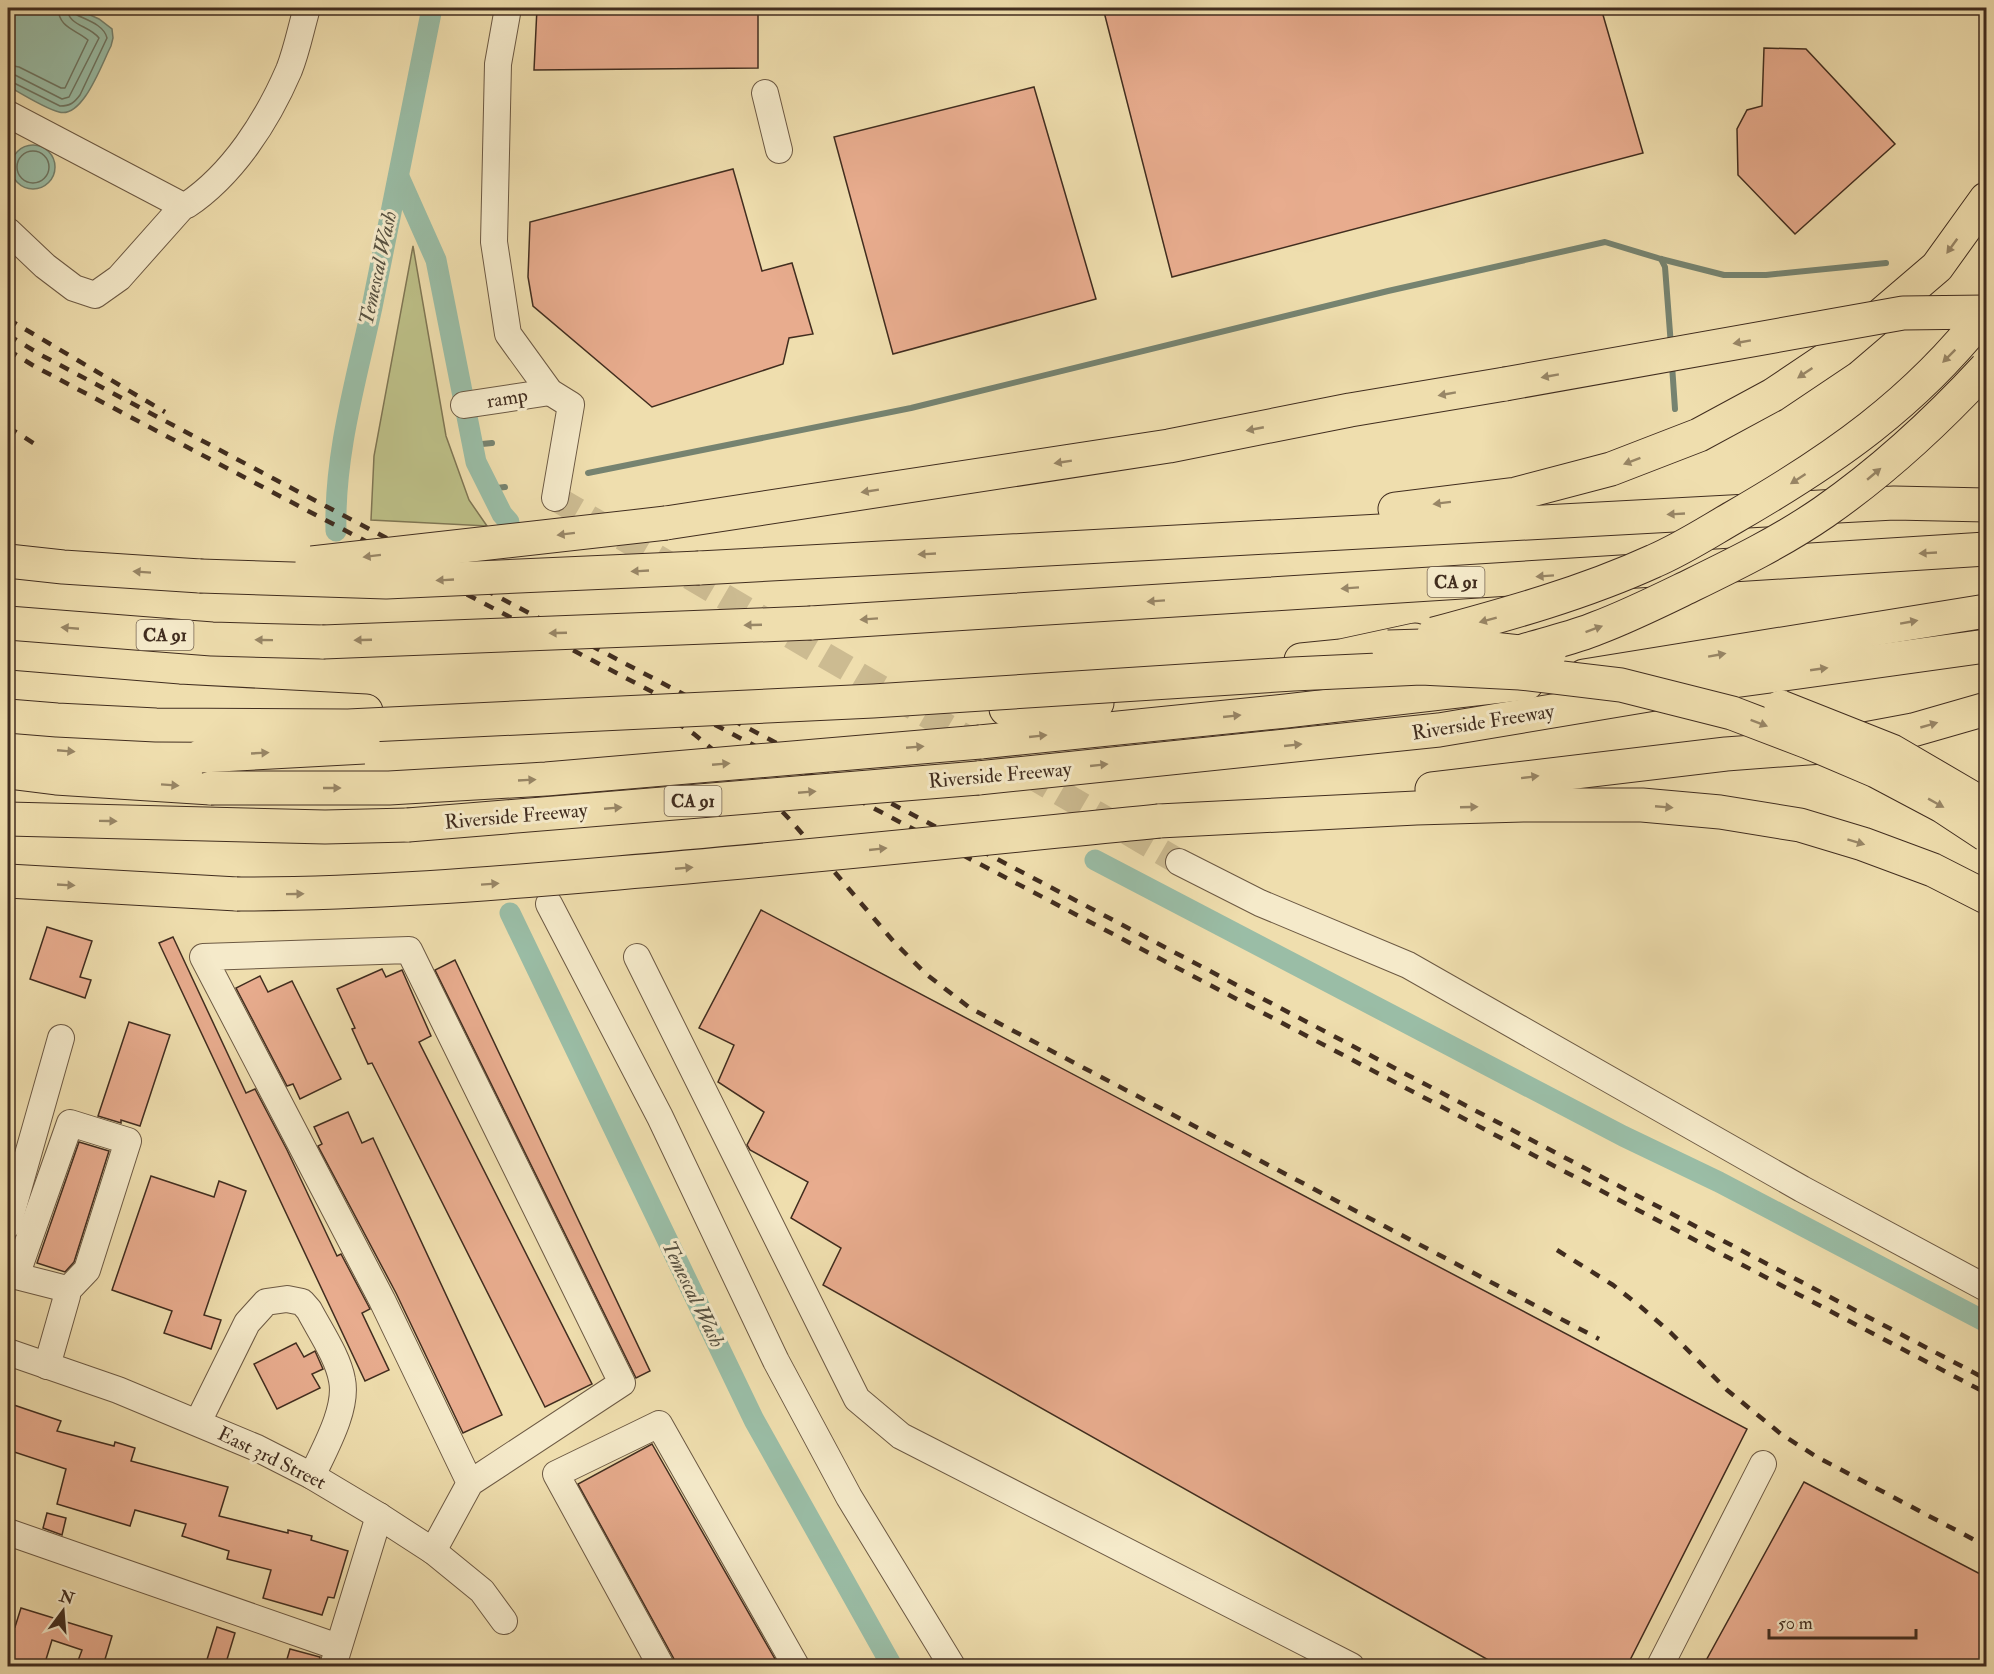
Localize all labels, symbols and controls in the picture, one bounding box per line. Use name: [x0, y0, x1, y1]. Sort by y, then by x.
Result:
water label: Temescal Wash: [353, 209, 403, 327]
one-way arrow: [1946, 238, 1958, 254]
one-way arrow: [1732, 338, 1751, 347]
one-way arrow: [1942, 349, 1956, 363]
one-way arrow: [1798, 367, 1814, 379]
one-way arrow: [1540, 372, 1559, 381]
street label: ramp: [485, 382, 529, 415]
one-way arrow: [1437, 390, 1456, 399]
one-way arrow: [1245, 425, 1264, 434]
one-way arrow: [1623, 457, 1641, 466]
one-way arrow: [1053, 458, 1072, 467]
one-way arrow: [1866, 468, 1881, 481]
one-way arrow: [1790, 473, 1806, 484]
one-way arrow: [861, 487, 880, 496]
one-way arrow: [1433, 499, 1452, 508]
one-way arrow: [1667, 510, 1686, 519]
one-way arrow: [557, 529, 576, 539]
one-way arrow: [1919, 548, 1938, 557]
one-way arrow: [918, 550, 937, 559]
one-way arrow: [363, 551, 382, 561]
one-way arrow: [631, 566, 650, 575]
one-way arrow: [133, 567, 152, 577]
road number: CA 91: [1428, 567, 1484, 597]
one-way arrow: [1535, 571, 1554, 581]
one-way arrow: [436, 575, 455, 584]
one-way arrow: [1341, 584, 1360, 593]
one-way arrow: [1146, 596, 1165, 606]
one-way arrow: [859, 615, 878, 624]
one-way arrow: [1479, 615, 1497, 625]
one-way arrow: [1900, 618, 1919, 627]
road number: CA 91: [136, 620, 194, 650]
one-way arrow: [743, 621, 762, 630]
one-way arrow: [60, 623, 79, 633]
one-way arrow: [1586, 623, 1604, 633]
one-way arrow: [548, 628, 567, 637]
one-way arrow: [255, 636, 274, 645]
one-way arrow: [354, 636, 373, 645]
one-way arrow: [1708, 650, 1727, 659]
one-way arrow: [1809, 665, 1828, 674]
street label: Riverside Freeway: [1410, 698, 1557, 746]
one-way arrow: [1222, 711, 1241, 721]
one-way arrow: [1750, 719, 1768, 728]
one-way arrow: [1920, 720, 1938, 730]
one-way arrow: [1028, 731, 1047, 741]
one-way arrow: [1284, 740, 1303, 750]
one-way arrow: [906, 742, 925, 752]
one-way arrow: [56, 746, 75, 756]
one-way arrow: [250, 748, 269, 758]
street label: Riverside Freeway: [927, 756, 1074, 794]
one-way arrow: [712, 759, 731, 769]
one-way arrow: [1090, 760, 1109, 770]
one-way arrow: [1521, 772, 1540, 782]
one-way arrow: [517, 775, 536, 785]
one-way arrow: [161, 781, 180, 790]
one-way arrow: [323, 783, 342, 793]
road number: CA 91: [664, 786, 722, 816]
one-way arrow: [798, 787, 817, 797]
street label: Riverside Freeway: [443, 797, 590, 835]
one-way arrow: [1928, 798, 1944, 809]
one-way arrow: [1460, 802, 1479, 811]
one-way arrow: [1655, 802, 1674, 812]
one-way arrow: [603, 803, 622, 813]
one-way arrow: [98, 817, 117, 826]
one-way arrow: [1847, 838, 1865, 847]
one-way arrow: [869, 844, 888, 854]
one-way arrow: [675, 863, 694, 873]
one-way arrow: [480, 879, 499, 889]
one-way arrow: [56, 880, 75, 890]
one-way arrow: [286, 889, 305, 899]
water label: Temescal Wash: [655, 1236, 731, 1352]
street label: East 3rd Street: [214, 1421, 331, 1495]
north arrow: [33, 1581, 93, 1641]
text: N: [56, 1586, 77, 1609]
scale bar: [1769, 1602, 1916, 1640]
text: 50 m: [1778, 1612, 1813, 1635]

